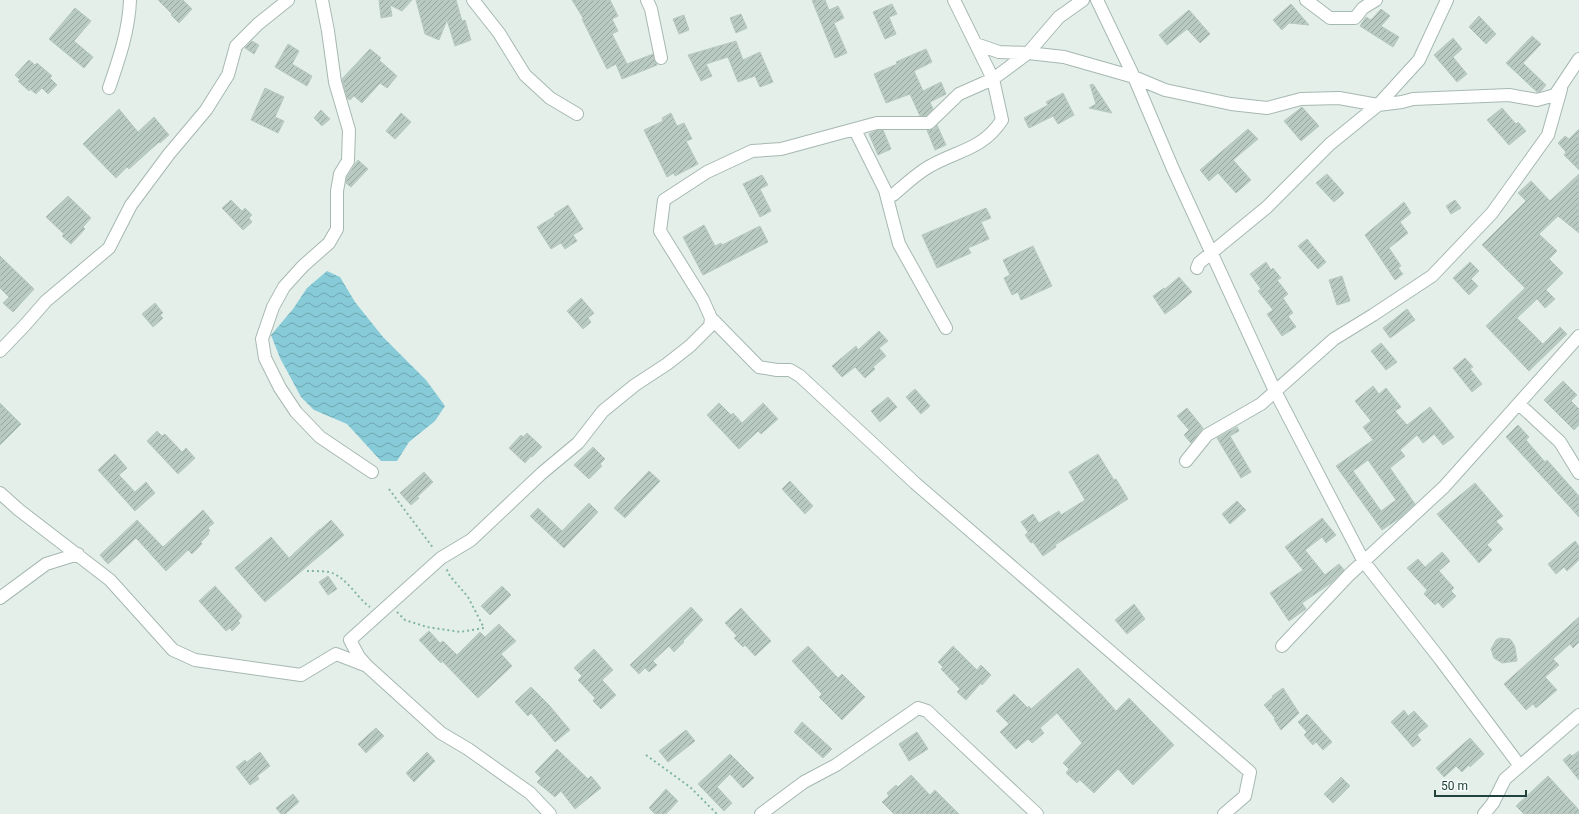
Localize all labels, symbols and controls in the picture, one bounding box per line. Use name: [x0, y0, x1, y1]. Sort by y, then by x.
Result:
scale bar: [1435, 772, 1526, 798]
text: 50 m: [1441, 779, 1468, 793]

